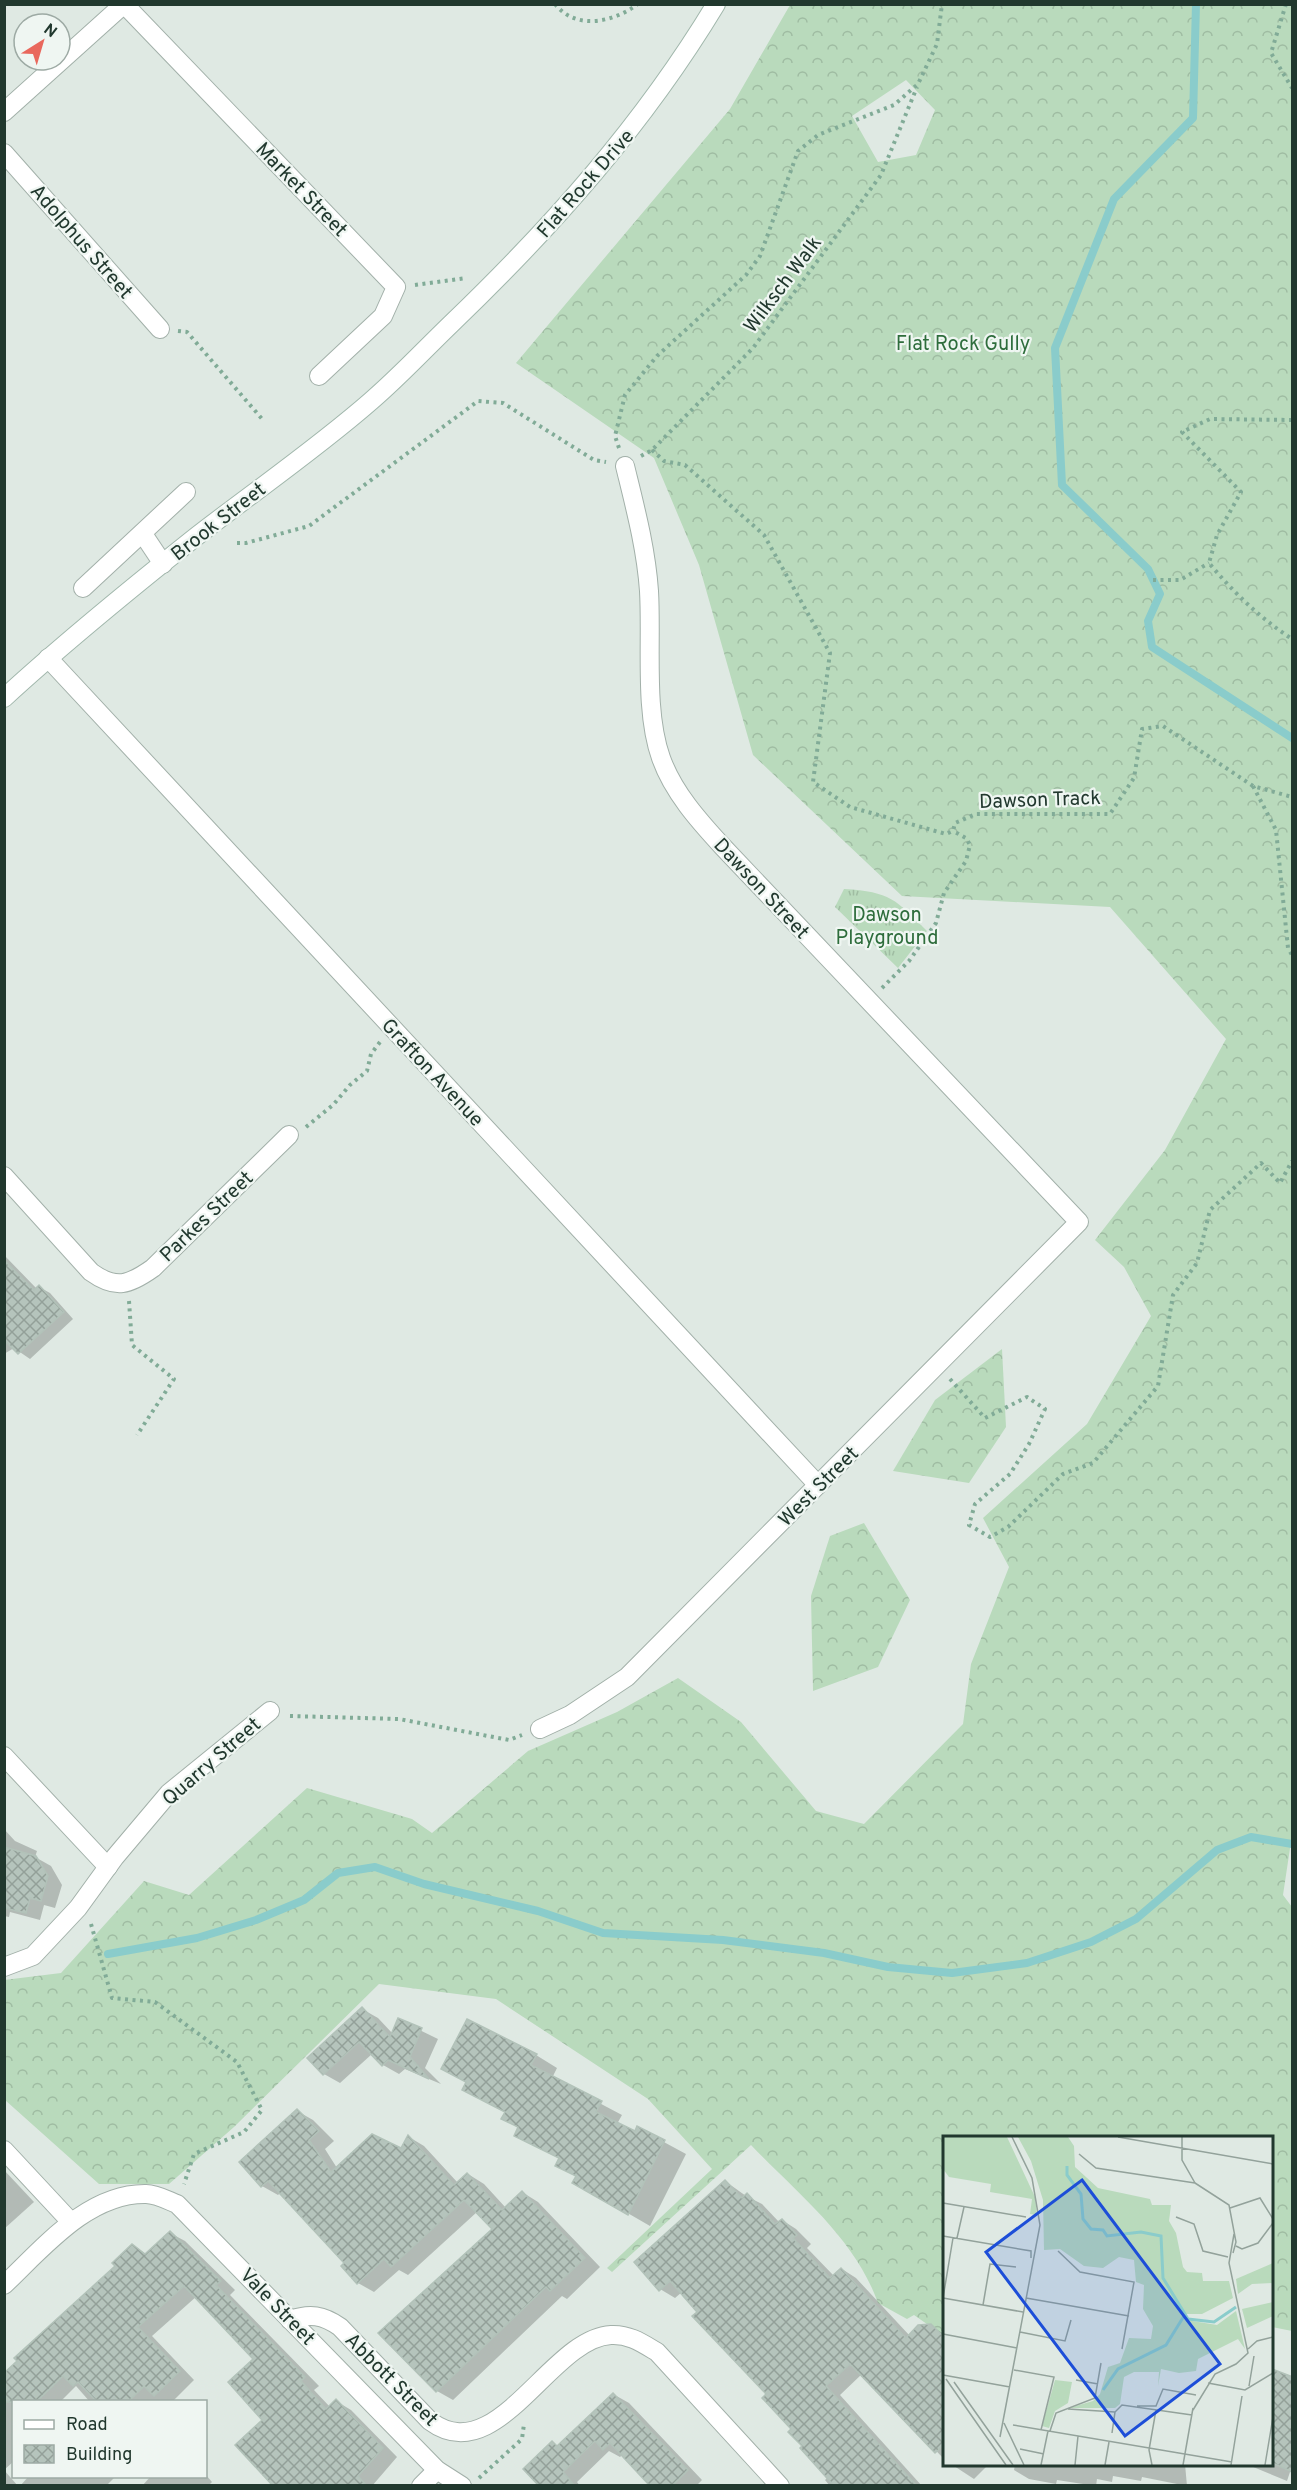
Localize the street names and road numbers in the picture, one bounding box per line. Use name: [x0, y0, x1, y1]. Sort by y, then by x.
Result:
street label: Flat Rock Drive: [532, 124, 641, 244]
street label: Market Street: [249, 138, 352, 243]
street label: Adolphus Street: [23, 179, 138, 305]
street label: Wilksch Walk: [739, 232, 829, 339]
street label: Brook Street: [167, 477, 272, 568]
street label: Dawson Track: [979, 786, 1101, 816]
street label: Dawson Street: [707, 833, 814, 945]
street label: Grafton Avenue: [375, 1014, 488, 1133]
street label: Parkes Street: [155, 1166, 260, 1269]
street label: West Street: [774, 1442, 865, 1533]
street label: Quarry Street: [157, 1712, 267, 1813]
street label: Vale Street: [233, 2263, 320, 2352]
street label: Abbott Street: [338, 2328, 443, 2433]

